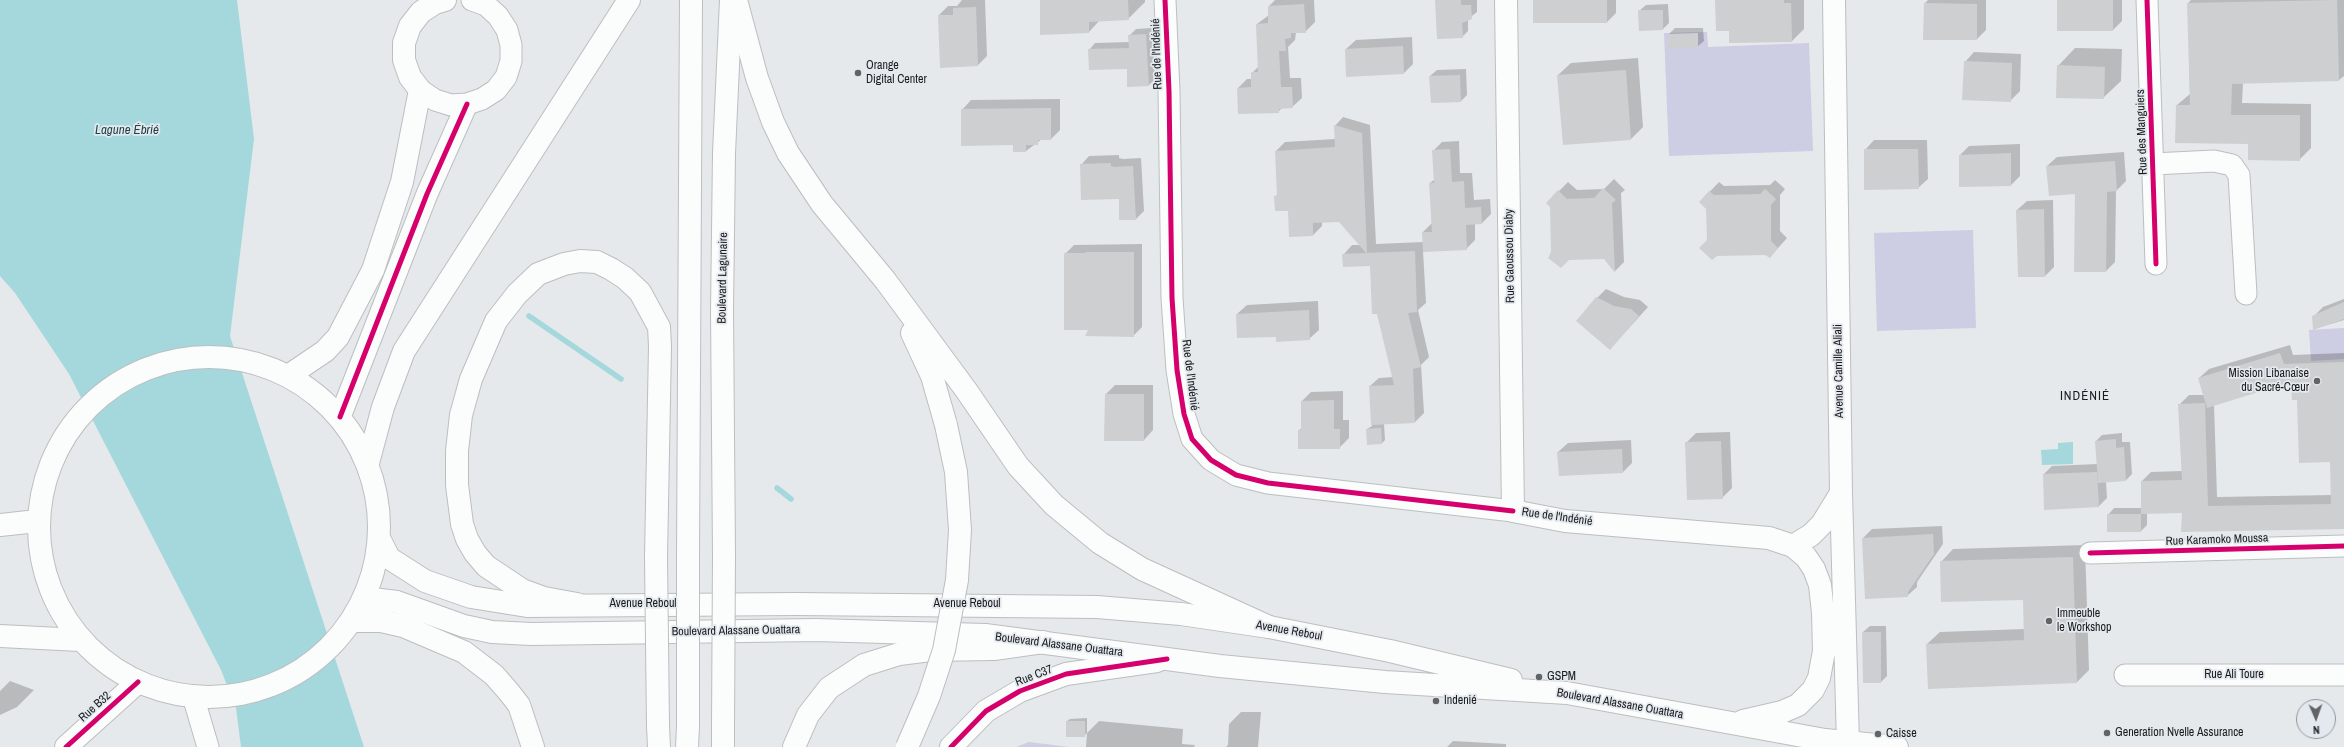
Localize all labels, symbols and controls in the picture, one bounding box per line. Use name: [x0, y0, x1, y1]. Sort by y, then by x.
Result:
street label: Rue de l'Indénié: [1149, 18, 1165, 90]
place label: Orange Digital Center: [866, 59, 927, 87]
marker: Orange Digital Center: [853, 68, 863, 78]
street label: Rue des Manguiers: [2133, 89, 2151, 175]
water label: Lagune Ébrié: [95, 123, 159, 139]
street label: Rue Gaoussou Diaby: [1502, 209, 1518, 303]
street label: Boulevard Lagunaire: [715, 232, 731, 324]
street label: Avenue Camille Aliali: [1831, 324, 1847, 418]
street label: Rue de l'Indénié: [1179, 339, 1201, 411]
place label: Mission Libanaise du Sacré-Cœur: [2229, 367, 2309, 395]
marker: Mission Libanaise du Sacré-Cœur: [2312, 376, 2322, 386]
district label: INDÉNIÉ: [2060, 389, 2110, 405]
street label: Rue de l'Indénié: [1521, 505, 1593, 529]
street label: Rue Karamoko Moussa: [2165, 531, 2269, 549]
street label: Avenue Reboul: [609, 597, 677, 611]
street label: Avenue Reboul: [933, 597, 1001, 611]
place label: Immeuble le Workshop: [2057, 607, 2112, 635]
marker: Immeuble le Workshop: [2044, 616, 2054, 626]
street label: Avenue Reboul: [1255, 618, 1323, 644]
street label: Boulevard Alassane Ouattara: [672, 623, 800, 639]
street label: Boulevard Alassane Ouattara: [994, 630, 1124, 660]
street label: Rue C37: [1013, 662, 1055, 690]
street label: Rue Ali Toure: [2204, 668, 2264, 682]
place label: GSPM: [1547, 670, 1576, 684]
marker: GSPM: [1534, 672, 1544, 682]
street label: Boulevard Alassane Ouattara: [1555, 686, 1685, 722]
street label: Rue B32: [76, 689, 114, 725]
place label: Indenié: [1444, 694, 1477, 708]
marker: Indenié: [1431, 696, 1441, 706]
north arrow: [2296, 699, 2336, 739]
text: N: [2313, 723, 2320, 737]
place label: Generation Nvelle Assurance: [2115, 726, 2244, 740]
place label: Caisse: [1886, 727, 1917, 741]
marker: Generation Nvelle Assurance: [2102, 728, 2112, 738]
marker: Caisse: [1873, 729, 1883, 739]

